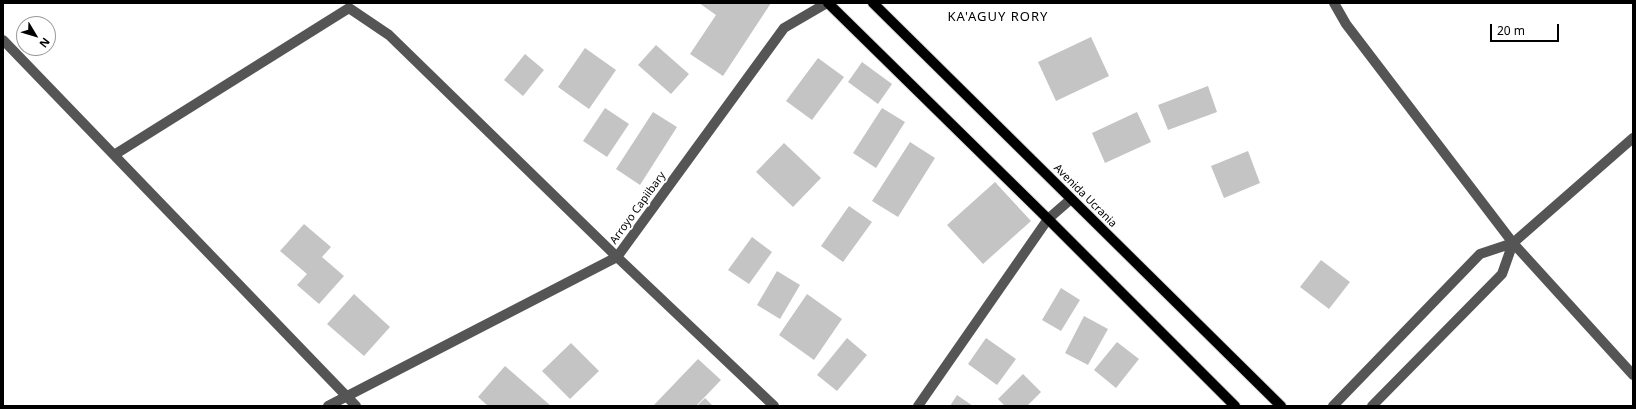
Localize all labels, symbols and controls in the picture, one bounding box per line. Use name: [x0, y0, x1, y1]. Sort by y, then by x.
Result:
district label: KA'AGUY RORY: [948, 9, 1048, 25]
north arrow: [16, 16, 56, 56]
scale bar: [1492, 16, 1561, 42]
text: 20 m: [1497, 22, 1525, 39]
text: N: [36, 35, 54, 51]
street label: Avenida Ucrania: [1051, 162, 1119, 230]
street label: Arroyo Capiibary: [607, 169, 669, 247]

